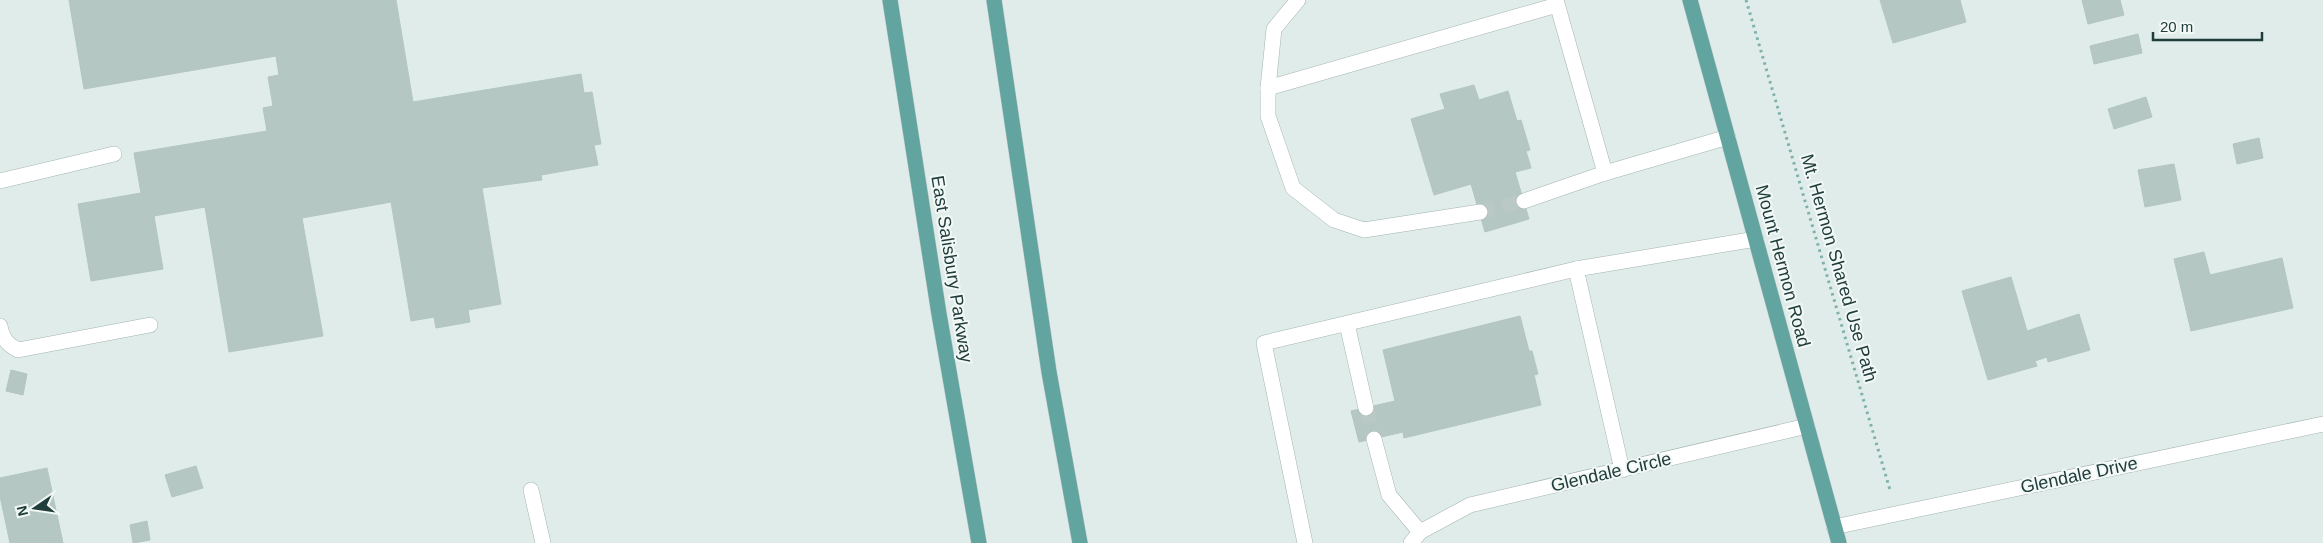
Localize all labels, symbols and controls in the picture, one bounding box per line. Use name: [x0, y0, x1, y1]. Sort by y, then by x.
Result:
scale bar: [2153, 10, 2262, 42]
text: 20 m: [2160, 18, 2193, 35]
street label: Mt. Hermon Shared Use Path: [1797, 152, 1881, 384]
street label: East Salisbury Parkway: [927, 174, 977, 364]
street label: Mount Hermon Road: [1752, 183, 1814, 349]
street label: Glendale Circle: [1549, 448, 1673, 496]
street label: Glendale Drive: [2019, 453, 2139, 497]
north arrow: [10, 483, 60, 533]
text: N: [13, 504, 31, 518]

